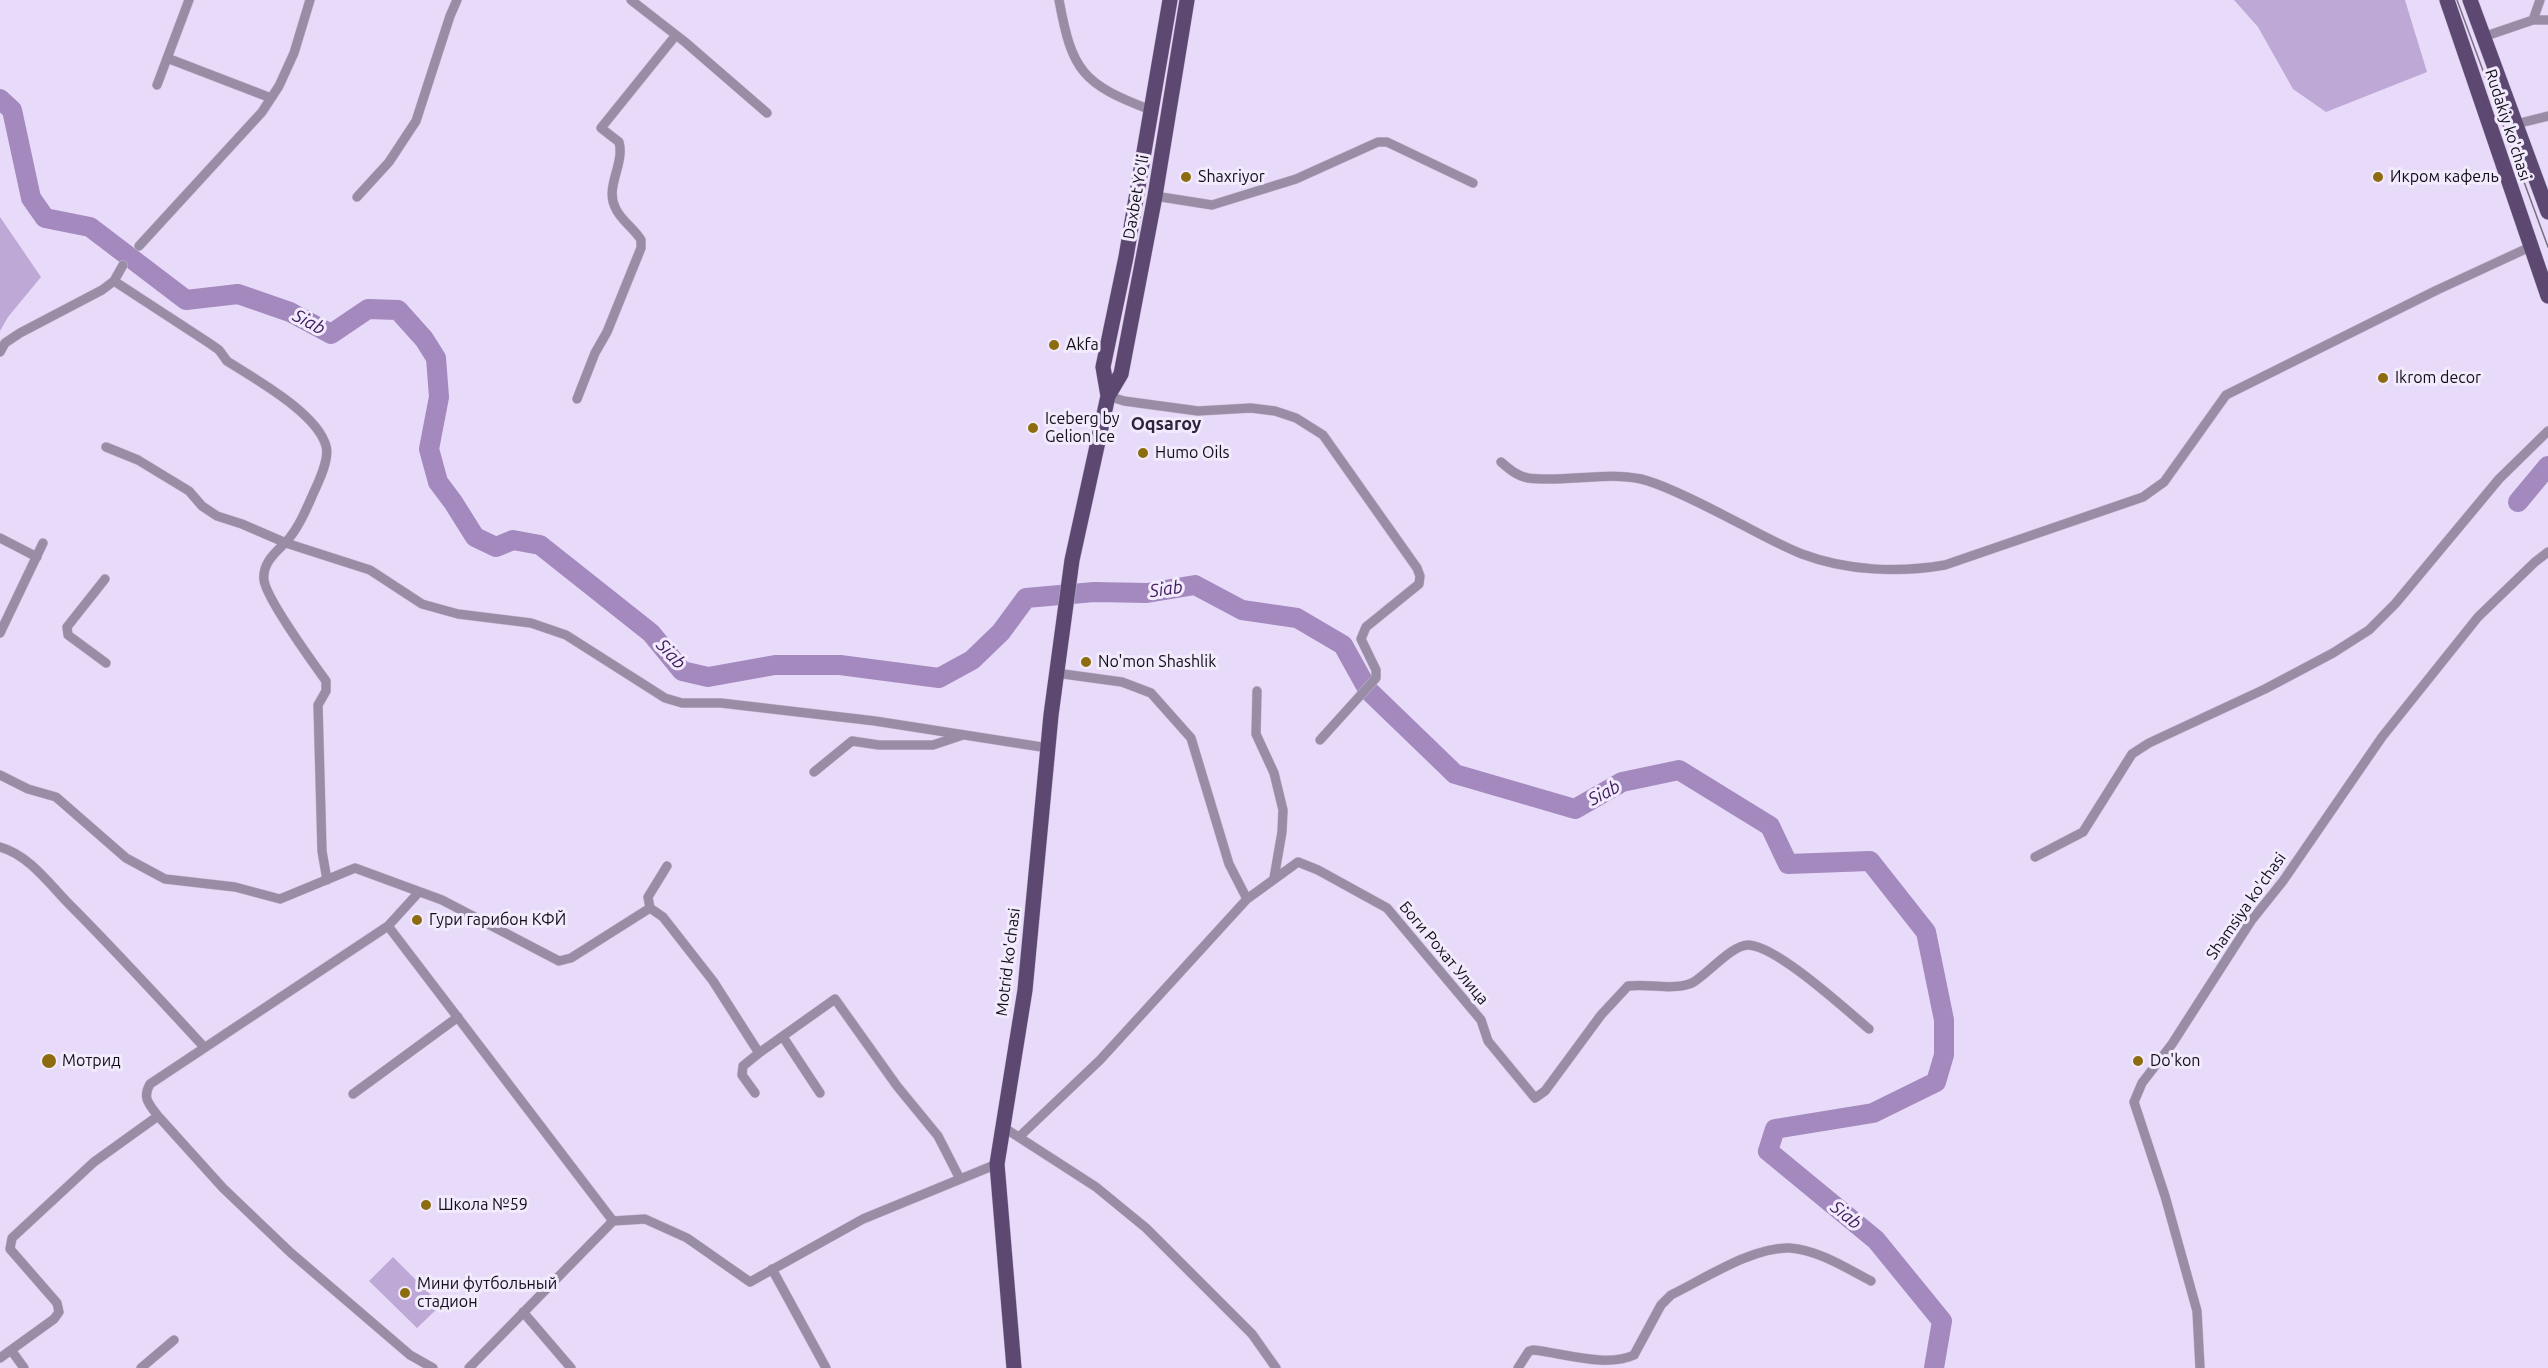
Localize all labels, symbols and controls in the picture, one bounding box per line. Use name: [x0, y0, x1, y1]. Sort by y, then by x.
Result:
street label: Rudakiy ko'chasi: [2481, 67, 2535, 183]
street label: Daxbet Yo'li: [1119, 153, 1153, 241]
place label: Shaxriyor: [1198, 167, 1265, 187]
place label: Икром кафель: [2390, 167, 2499, 187]
marker: Shaxriyor: [1179, 170, 1193, 184]
marker: Икром кафель: [2371, 170, 2385, 184]
water label: Siab: [289, 305, 329, 339]
place label: Akfa: [1066, 335, 1099, 355]
marker: Akfa: [1047, 338, 1061, 352]
place label: Ikrom decor: [2395, 368, 2481, 388]
marker: Ikrom decor: [2376, 371, 2390, 385]
place label: Iceberg by Gelion Ice: [1045, 409, 1119, 447]
district label: Oqsaroy: [1131, 413, 1201, 435]
marker: Iceberg by Gelion Ice: [1026, 421, 1040, 435]
place label: Humo Oils: [1155, 443, 1230, 463]
marker: Humo Oils: [1136, 446, 1150, 460]
water label: Siab: [1148, 576, 1184, 602]
water label: Siab: [652, 635, 690, 673]
place label: No'mon Shashlik: [1098, 652, 1216, 672]
marker: No'mon Shashlik: [1079, 655, 1093, 669]
water label: Siab: [1584, 776, 1624, 810]
street label: Shamsiya ko'chasi: [2202, 849, 2290, 963]
street label: Боги Рохат Улица: [1395, 897, 1493, 1009]
street label: Motrid ko'chasi: [992, 907, 1024, 1017]
place label: Гури гарибон КФЙ: [429, 910, 566, 930]
marker: Гури гарибон КФЙ: [410, 913, 424, 927]
place label: Мотрид: [62, 1051, 121, 1071]
place label: Do'kon: [2150, 1051, 2200, 1071]
marker: Мотрид: [40, 1052, 58, 1070]
marker: Do'kon: [2131, 1054, 2145, 1068]
place label: Школа №59: [438, 1195, 528, 1215]
water label: Siab: [1826, 1196, 1866, 1234]
marker: Школа №59: [419, 1198, 433, 1212]
place label: Мини футбольный стадион: [417, 1274, 557, 1312]
marker: Мини футбольный стадион: [398, 1286, 412, 1300]

